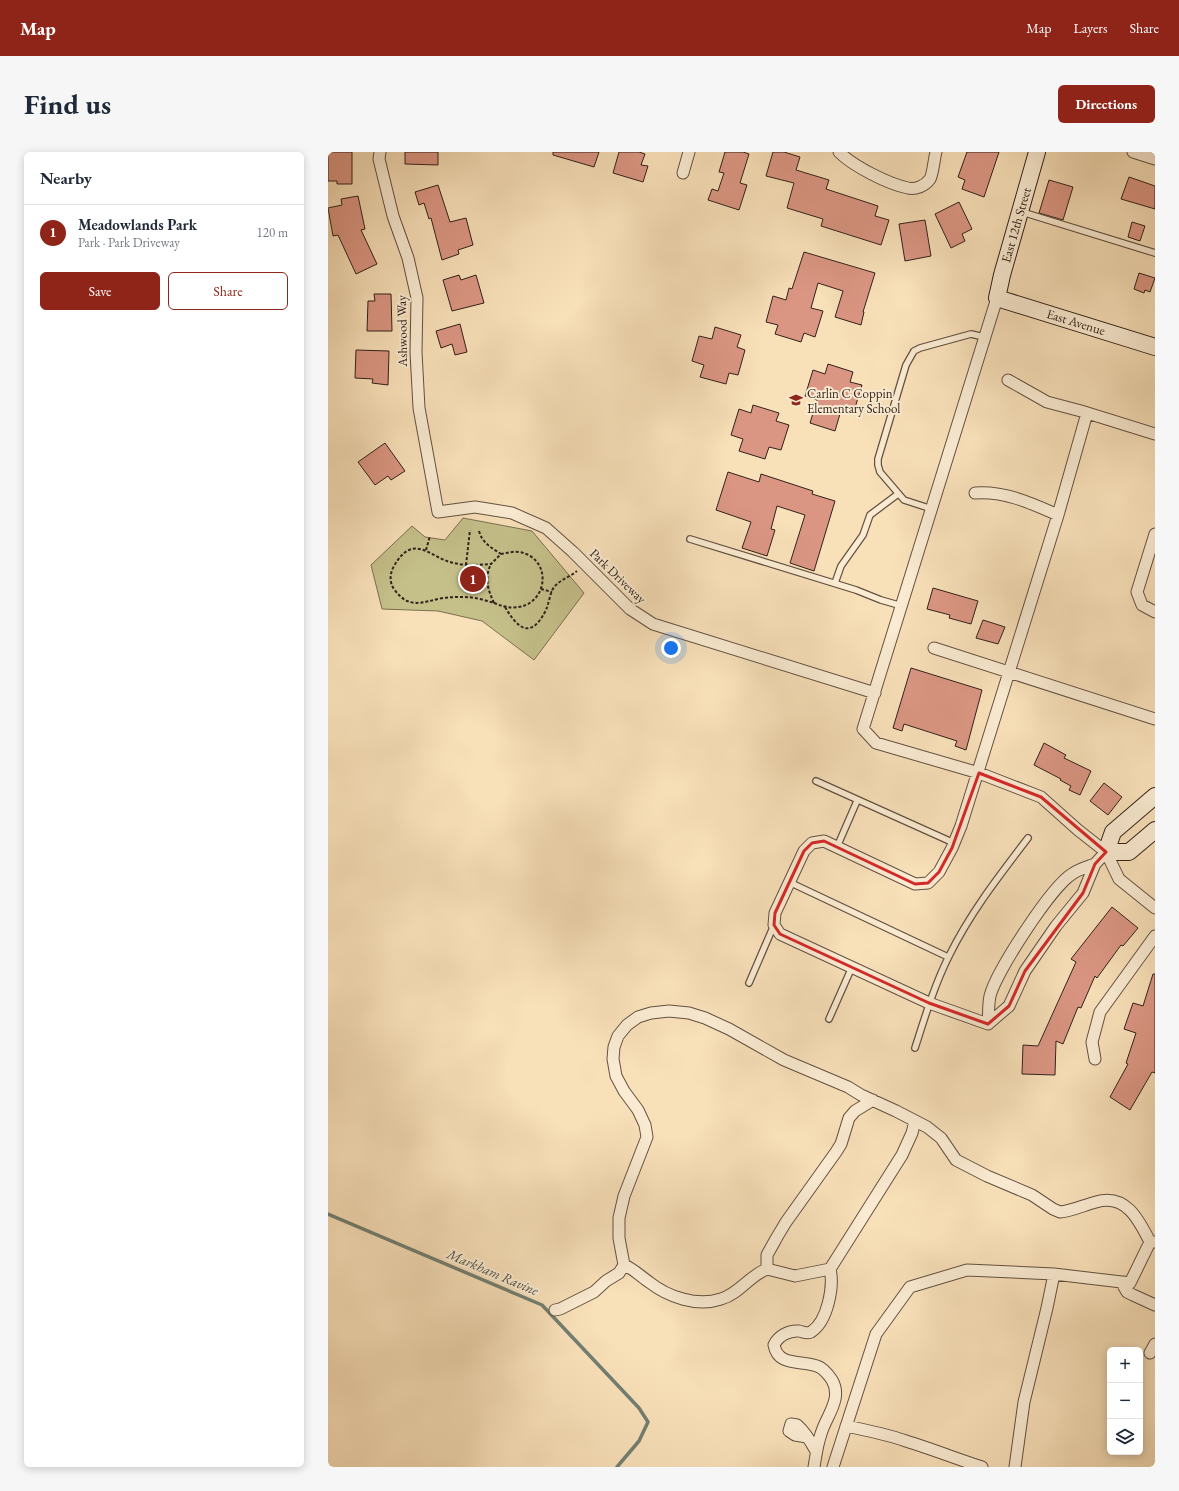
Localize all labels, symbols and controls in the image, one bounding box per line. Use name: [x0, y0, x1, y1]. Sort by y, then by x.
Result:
text: Map: [20, 16, 56, 41]
text: Map: [1026, 19, 1051, 37]
text: Layers: [1073, 19, 1108, 37]
text: Share: [1130, 19, 1159, 37]
button: Directions: [1058, 85, 1155, 123]
text: Find us: [24, 86, 111, 122]
text: Nearby: [40, 167, 92, 189]
street label: East 12th Street: [997, 185, 1035, 265]
text: Meadowlands Park: [78, 215, 197, 234]
text: 1: [50, 224, 56, 241]
text: 120 m: [257, 224, 288, 241]
text: Park · Park Driveway: [78, 234, 180, 251]
button: Save: [40, 272, 160, 310]
button: Share: [168, 272, 288, 310]
street label: Ashwood Way: [393, 295, 411, 368]
street label: East Avenue: [1045, 305, 1107, 339]
place label: Carlin C Coppin Elementary School: [807, 385, 900, 417]
school or university icon: Carlin C Coppin Elementary School: [788, 392, 804, 408]
street label: Park Driveway: [586, 545, 650, 607]
pin: 1: [460, 564, 486, 594]
your location: [661, 638, 681, 658]
water label: Markham Ravine: [444, 1244, 542, 1299]
map controls: [1107, 1347, 1143, 1455]
button: +: [1107, 1347, 1143, 1383]
button: −: [1107, 1383, 1143, 1419]
button: layers: [1107, 1419, 1143, 1455]

